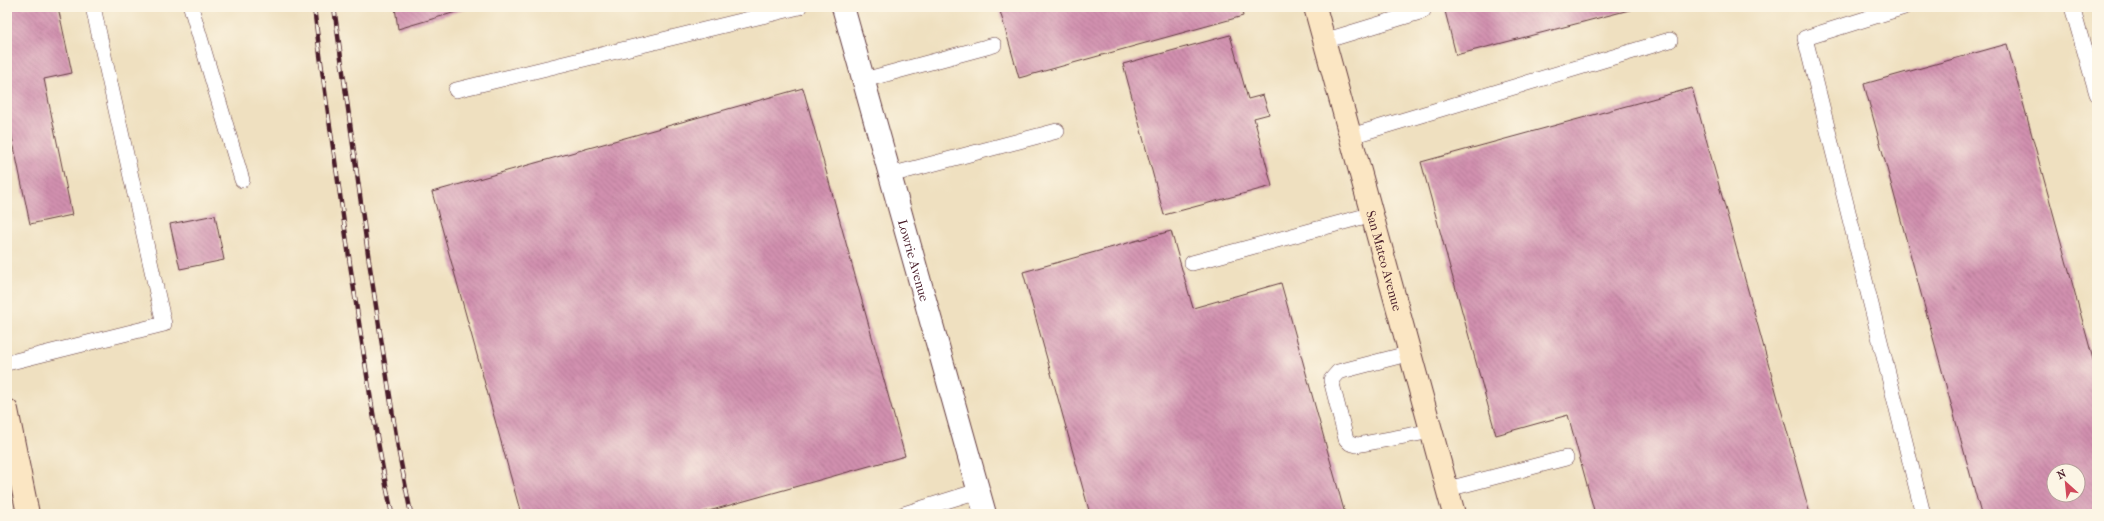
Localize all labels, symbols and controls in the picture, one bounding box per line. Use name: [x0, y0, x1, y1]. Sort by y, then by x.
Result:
street label: San Mateo Avenue: [1363, 209, 1405, 313]
street label: Lowrie Avenue: [895, 218, 932, 304]
north arrow: [2046, 463, 2086, 503]
text: N: [2055, 467, 2069, 482]

